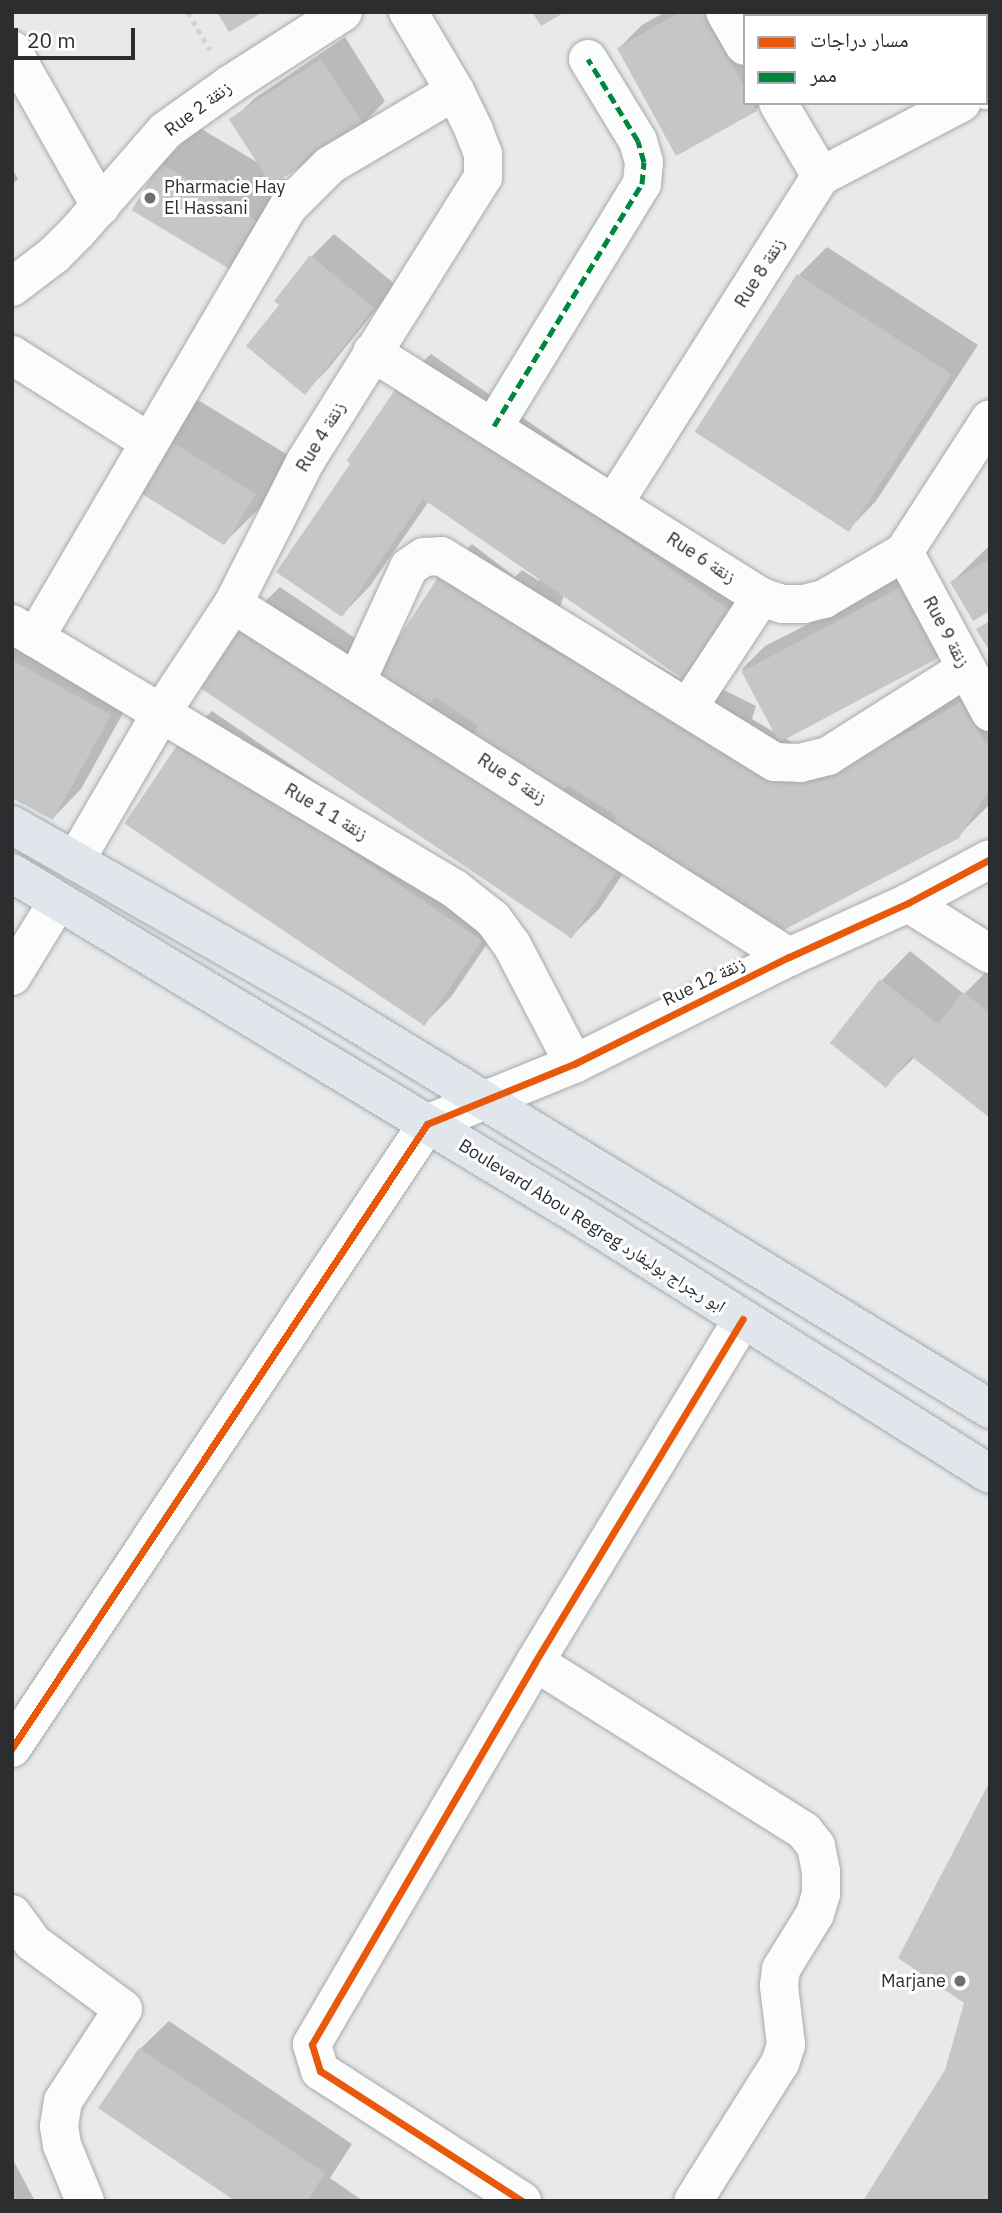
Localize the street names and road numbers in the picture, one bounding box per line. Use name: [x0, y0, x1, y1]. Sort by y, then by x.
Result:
street label: Rue 2 زنقة: [160, 77, 236, 141]
street label: Rue 8 زنقة: [730, 234, 790, 312]
street label: Rue 4 زنقة: [292, 398, 350, 476]
street label: Rue 6 زنقة: [662, 528, 740, 588]
street label: Rue 9 زنقة: [918, 593, 974, 671]
street label: Rue 5 زنقة: [473, 749, 551, 809]
street label: Rue 1 زنقة 1: [281, 779, 371, 845]
street label: Rue 12 زنقة: [659, 953, 749, 1011]
street label: Boulevard Abou Regreg ابو رجراج بوليفارد: [455, 1135, 729, 1317]

